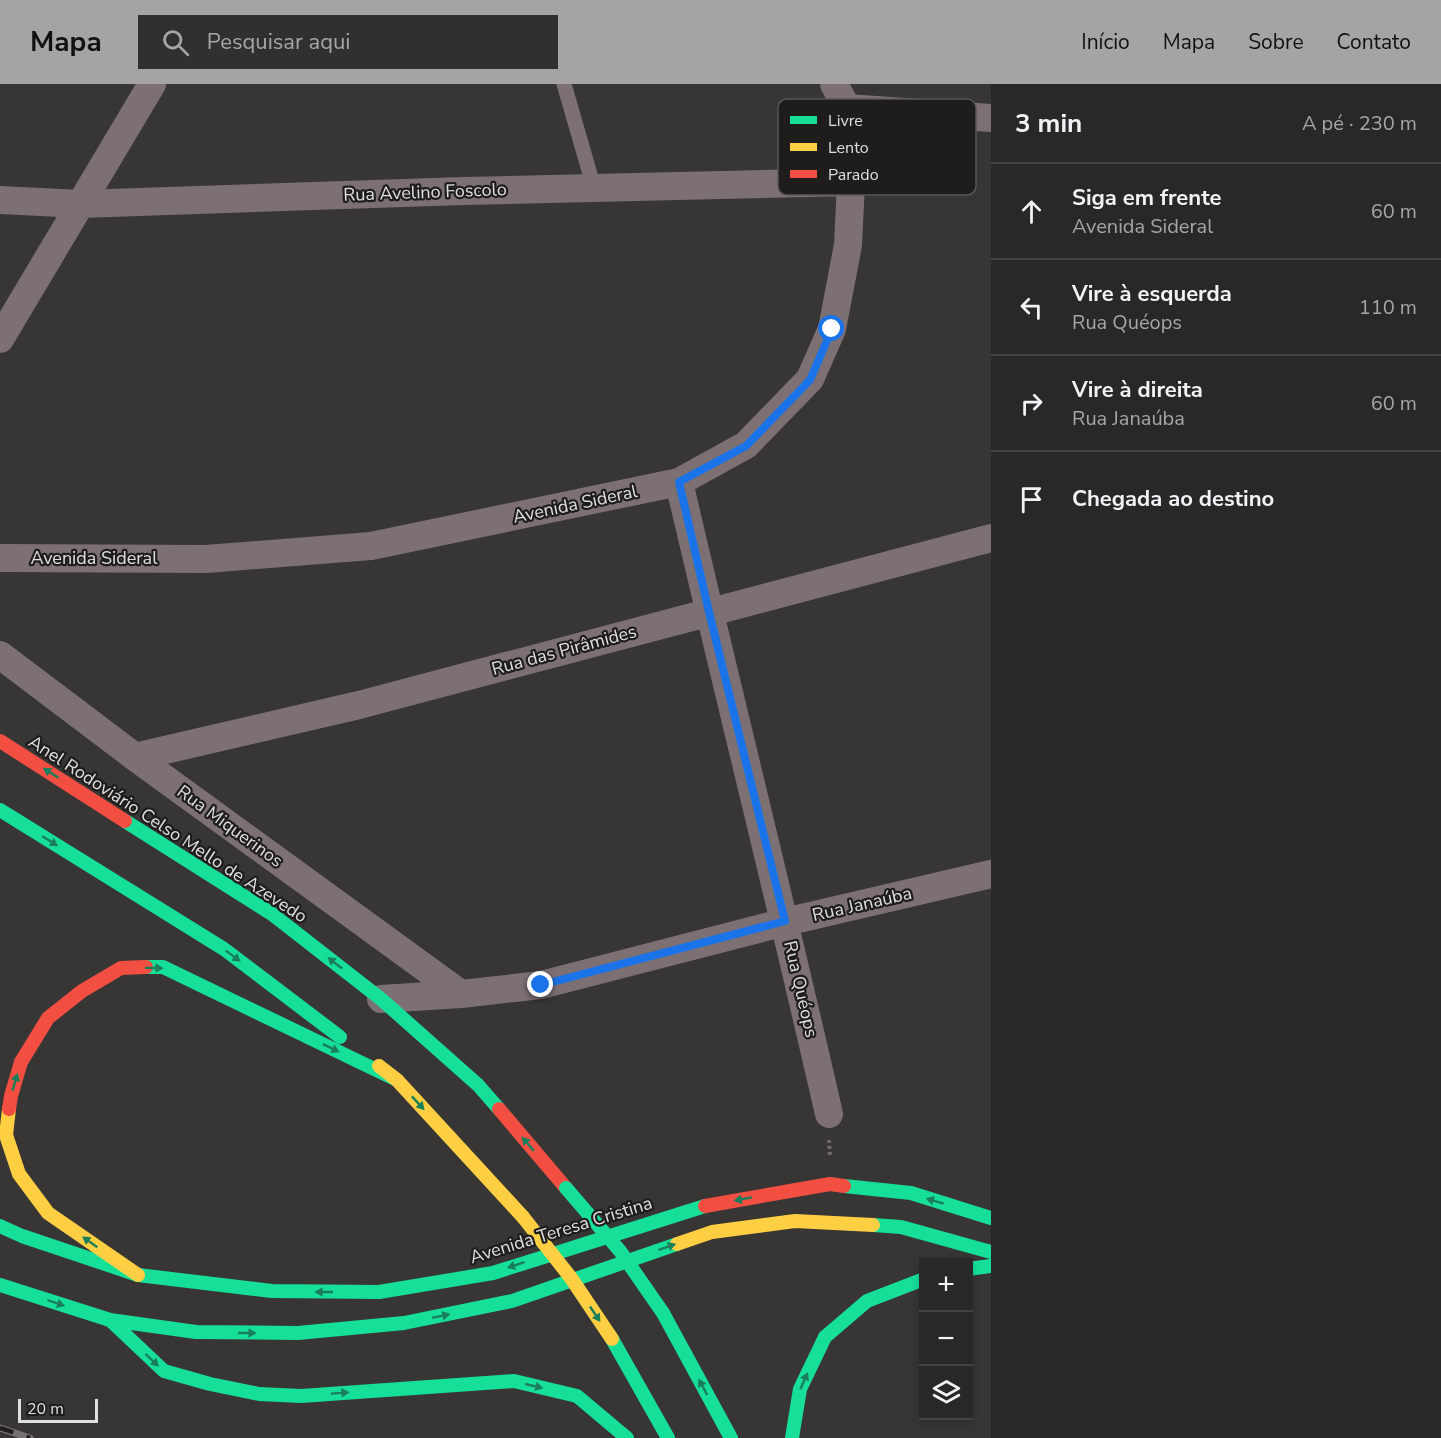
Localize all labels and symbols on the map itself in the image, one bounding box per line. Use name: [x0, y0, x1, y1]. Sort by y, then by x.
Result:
legend: [778, 99, 976, 195]
text: Livre: [828, 110, 863, 132]
text: Lento: [828, 137, 869, 159]
text: Parado: [828, 164, 879, 186]
street label: Rua Avelino Foscolo: [343, 177, 507, 207]
route start: [818, 315, 844, 341]
street label: Avenida Sideral: [510, 479, 640, 529]
street label: Avenida Sideral: [31, 546, 158, 570]
street label: Rua das Pirâmides: [489, 619, 639, 681]
street label: Anel Rodoviário Celso Mello de Azevedo: [24, 730, 312, 928]
one-way arrow: [42, 768, 59, 779]
street label: Rua Miquerinos: [172, 779, 288, 873]
one-way arrow: [42, 835, 58, 846]
street label: Rua Janaúba: [810, 881, 914, 927]
street label: Rua Quéops: [778, 938, 824, 1040]
one-way arrow: [225, 949, 240, 961]
one-way arrow: [327, 956, 343, 969]
one-way arrow: [145, 963, 164, 973]
route end: [527, 971, 553, 997]
one-way arrow: [323, 1043, 340, 1053]
one-way arrow: [11, 1073, 20, 1091]
one-way arrow: [411, 1095, 425, 1110]
one-way arrow: [522, 1136, 535, 1152]
street label: Avenida Teresa Cristina: [467, 1191, 655, 1269]
one-way arrow: [733, 1195, 752, 1204]
one-way arrow: [926, 1196, 944, 1205]
one-way arrow: [83, 1236, 99, 1248]
one-way arrow: [658, 1242, 676, 1252]
one-way arrow: [507, 1261, 525, 1271]
one-way arrow: [314, 1287, 333, 1296]
one-way arrow: [47, 1298, 65, 1308]
one-way arrow: [589, 1306, 601, 1322]
one-way arrow: [432, 1311, 451, 1320]
one-way arrow: [238, 1328, 257, 1337]
one-way arrow: [145, 1353, 160, 1367]
one-way arrow: [800, 1373, 809, 1390]
one-way arrow: [698, 1378, 708, 1395]
one-way arrow: [525, 1382, 544, 1391]
one-way arrow: [331, 1388, 350, 1398]
scale bar: [18, 1396, 98, 1424]

